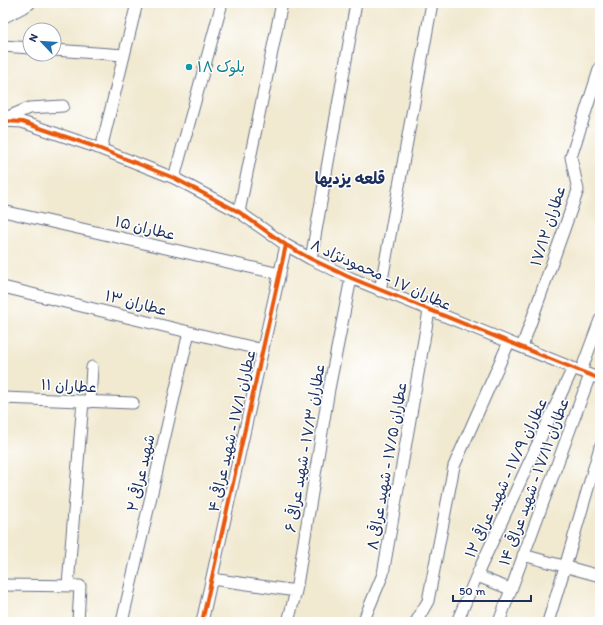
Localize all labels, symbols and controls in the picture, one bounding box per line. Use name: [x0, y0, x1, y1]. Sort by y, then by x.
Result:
north arrow: [22, 22, 62, 62]
text: N: [26, 32, 41, 44]
place label: بلوک ۱۸: [197, 58, 245, 77]
marker: بلوک ۱۸: [184, 62, 194, 72]
district label: قلعه یزدیها: [315, 169, 385, 188]
street label: عطاران ۱۷/۱۲: [527, 184, 569, 268]
street label: عطاران ۱۵: [113, 212, 177, 244]
street label: عطاران ۱۷ - محمودنژاد ۸: [308, 236, 454, 314]
street label: عطاران ۱۳: [103, 287, 169, 319]
street label: عطاران ۱۷/۱ - شهید عراقی ۴: [203, 348, 259, 514]
street label: عطاران ۱۷/۳ - شهید عراقی ۶: [279, 362, 329, 534]
street label: عطاران ۱۱: [40, 376, 98, 396]
street label: عطاران ۱۷/۵ - شهید عراقی ۸: [361, 380, 411, 551]
street label: عطاران ۱۷/۹ - شهید عراقی ۱۲: [459, 394, 551, 561]
street label: عطاران ۱۷/۱۱ - شهید عراقی ۱۴: [493, 395, 573, 568]
street label: شهید عراقی ۲: [121, 432, 159, 513]
scale bar: [453, 577, 531, 603]
text: 50 m: [459, 584, 485, 598]

